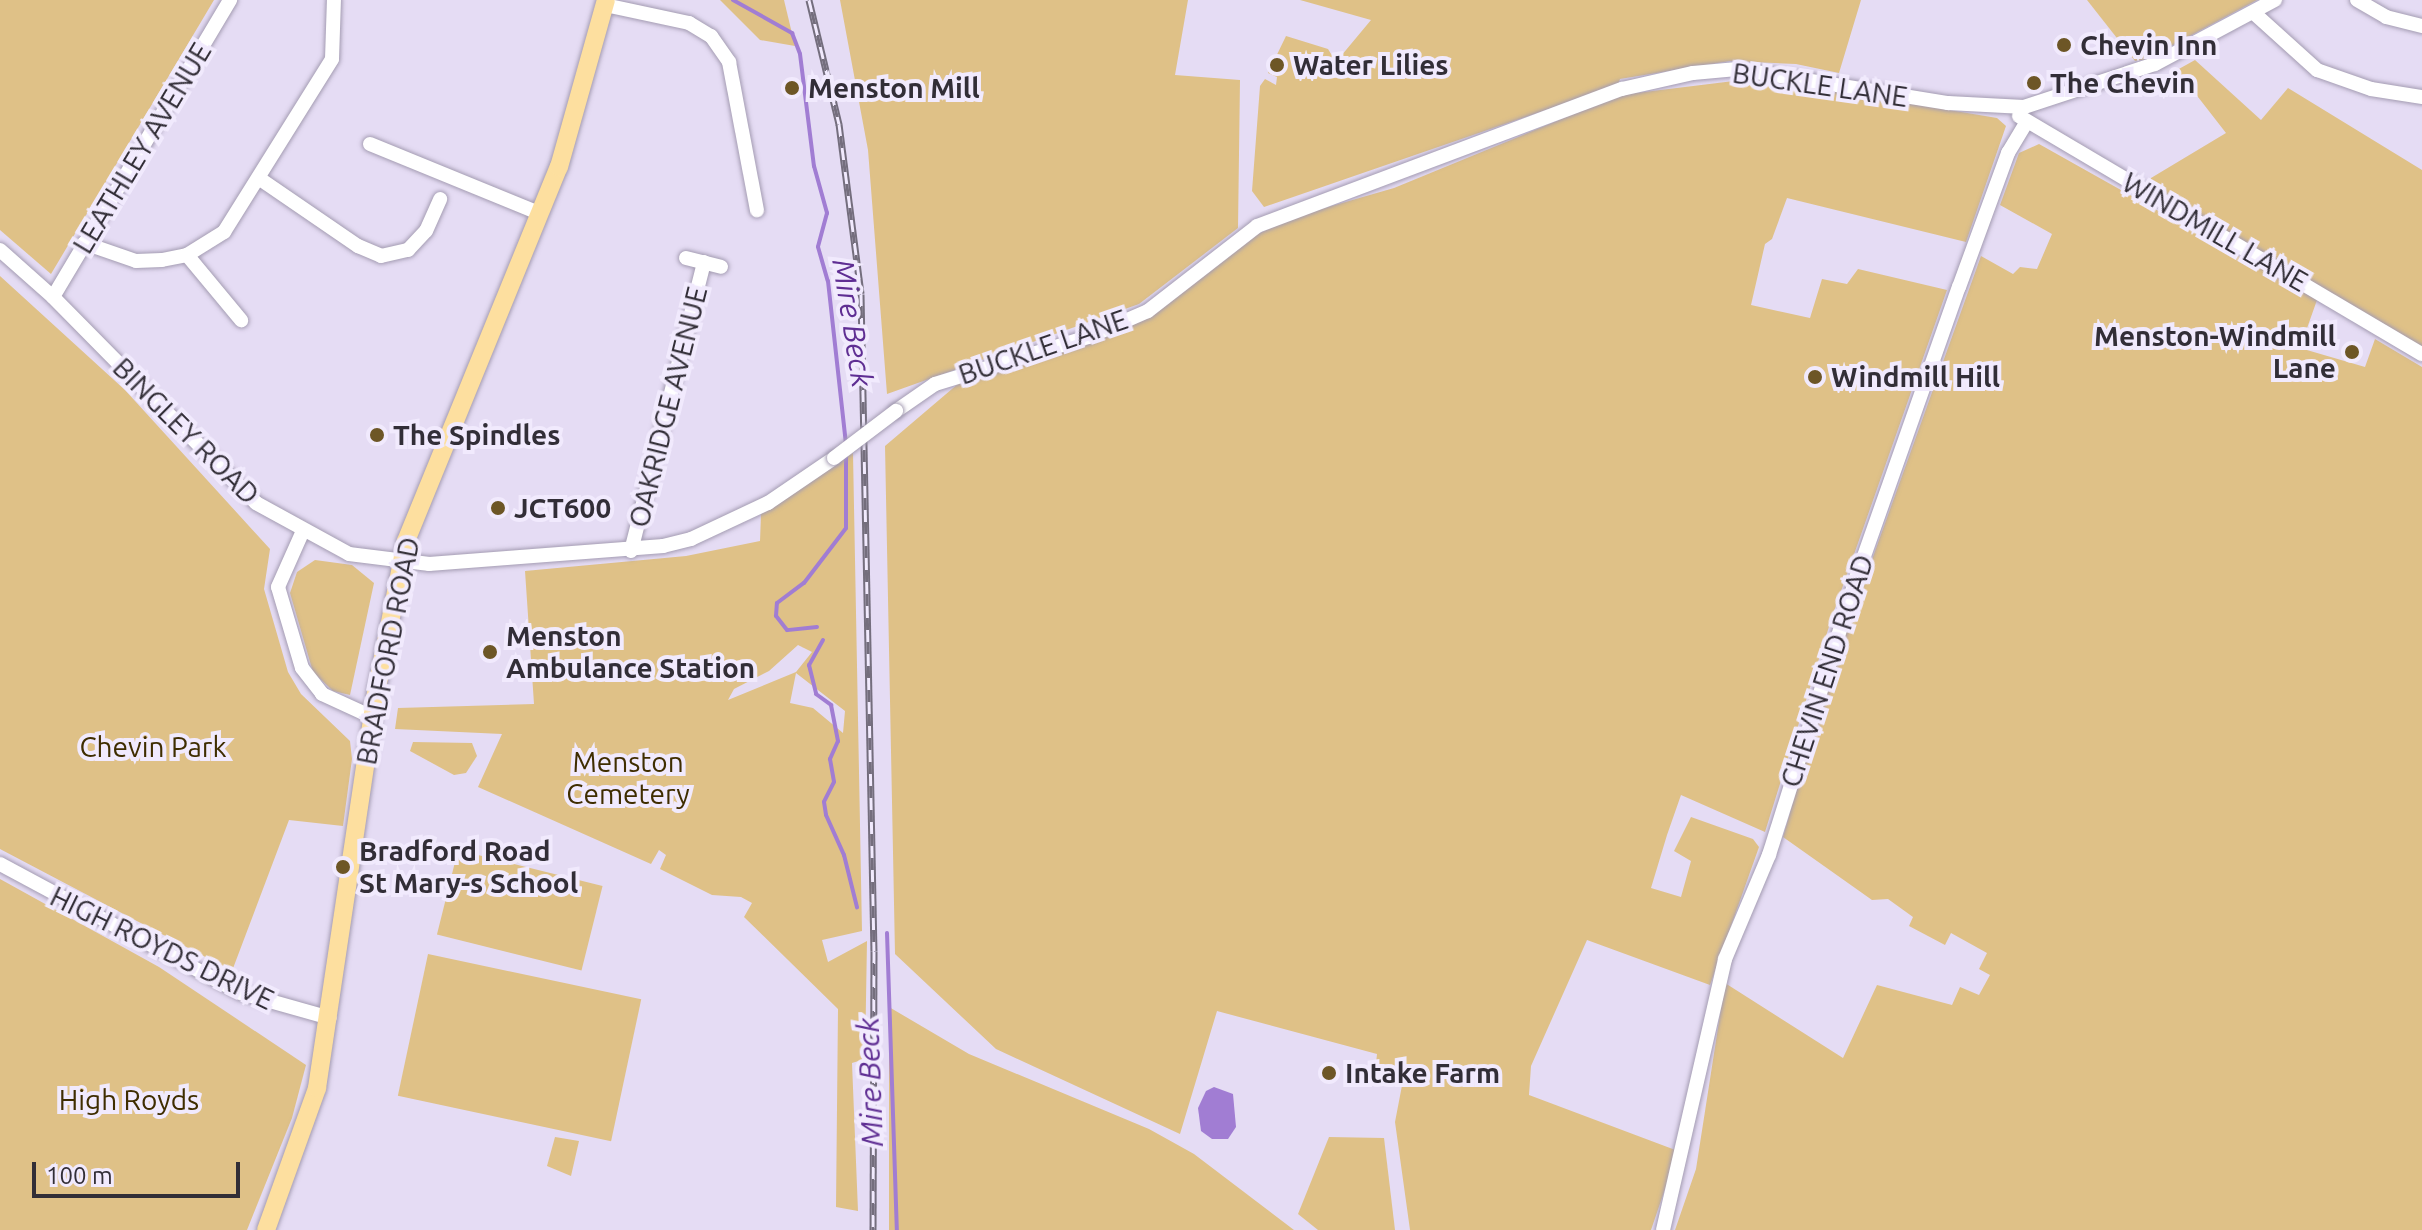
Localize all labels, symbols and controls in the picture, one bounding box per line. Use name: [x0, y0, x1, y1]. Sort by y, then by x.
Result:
place label: Chevin Inn: [2080, 28, 2217, 62]
marker: Chevin Inn: [2055, 36, 2073, 54]
street label: LEATHLEY AVENUE: [66, 37, 218, 259]
place label: Water Lilies: [1293, 48, 1449, 82]
marker: Water Lilies: [1268, 56, 1286, 74]
street label: BUCKLE LANE: [1730, 56, 1910, 114]
place label: The Chevin: [2050, 66, 2195, 100]
place label: Menston Mill: [808, 71, 980, 105]
marker: The Chevin: [2025, 74, 2043, 92]
marker: Menston Mill: [783, 79, 801, 97]
street label: WINDMILL LANE: [2116, 165, 2314, 299]
water label: Mire Beck: [825, 256, 881, 390]
street label: OAKRIDGE AVENUE: [622, 283, 714, 531]
street label: BUCKLE LANE: [954, 302, 1132, 392]
place label: Menston-Windmill Lane: [2094, 319, 2336, 385]
marker: Menston-Windmill Lane: [2343, 343, 2361, 361]
street label: BINGLEY ROAD: [106, 351, 266, 511]
place label: Windmill Hill: [1831, 360, 2000, 394]
marker: Windmill Hill: [1806, 368, 1824, 386]
place label: The Spindles: [393, 418, 560, 452]
marker: The Spindles: [368, 426, 386, 444]
place label: JCT600: [514, 491, 611, 525]
marker: JCT600: [489, 499, 507, 517]
street label: BRADFORD ROAD: [349, 534, 427, 768]
street label: CHEVIN END ROAD: [1774, 551, 1880, 791]
place label: Menston Ambulance Station: [506, 619, 755, 685]
marker: Menston Ambulance Station: [481, 643, 499, 661]
park label: Chevin Park: [79, 730, 227, 764]
park label: Menston Cemetery: [566, 745, 690, 811]
place label: Bradford Road St Mary-s School: [359, 834, 578, 900]
marker: Bradford Road St Mary-s School: [334, 858, 352, 876]
street label: HIGH ROYDS DRIVE: [45, 879, 279, 1017]
water label: Mire Beck: [850, 1017, 890, 1147]
place label: Intake Farm: [1345, 1056, 1500, 1090]
marker: Intake Farm: [1320, 1064, 1338, 1082]
park label: High Royds: [59, 1083, 199, 1117]
scale bar: [36, 1146, 244, 1196]
text: 100 m: [46, 1162, 113, 1189]

